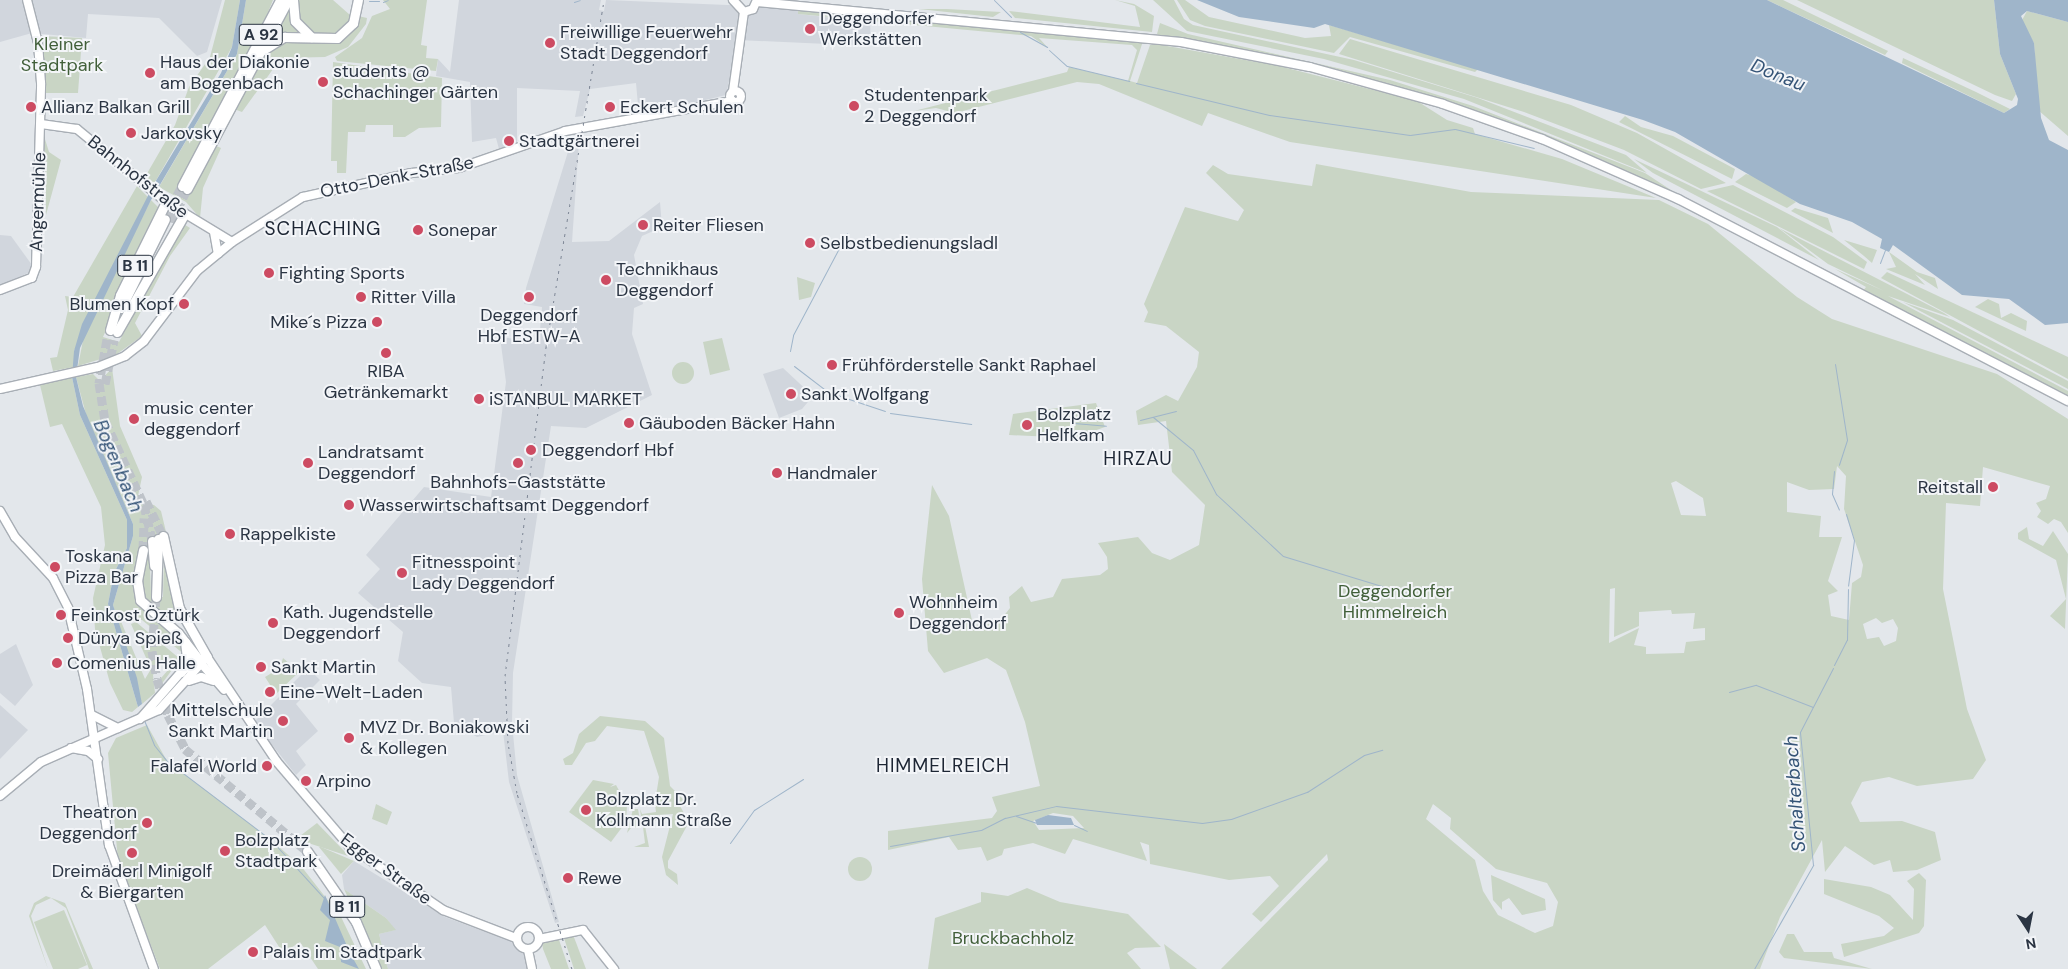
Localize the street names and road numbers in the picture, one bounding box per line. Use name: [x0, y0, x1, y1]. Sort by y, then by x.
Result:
road number: A 92: [238, 22, 284, 48]
street label: Bahnhofstraße: [83, 131, 193, 223]
street label: Angermühle: [25, 152, 51, 252]
street label: Otto-Denk-Straße: [318, 152, 476, 202]
road number: B 11: [116, 252, 154, 280]
street label: Egger Straße: [336, 829, 436, 909]
road number: B 11: [328, 894, 366, 920]

